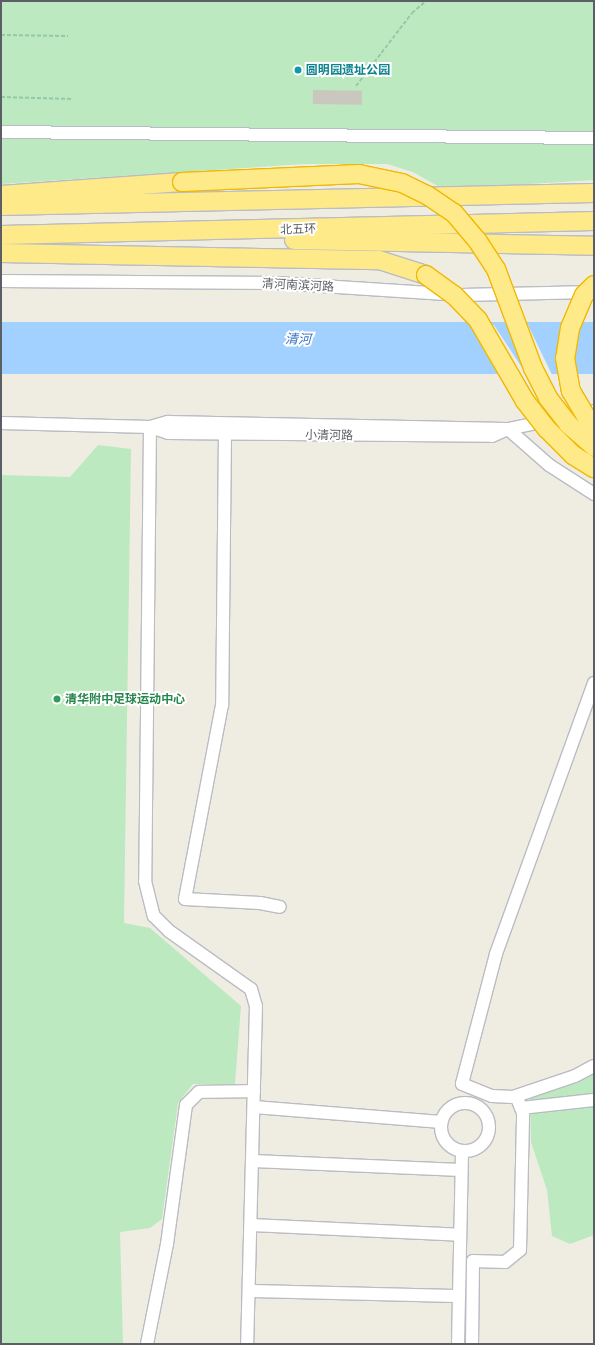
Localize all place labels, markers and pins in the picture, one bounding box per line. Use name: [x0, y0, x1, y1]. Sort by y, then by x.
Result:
place label: 圆明园遗址公园: [306, 63, 390, 77]
marker: 圆明园遗址公园: [293, 65, 303, 75]
place label: 清华附中足球运动中心: [65, 692, 185, 706]
marker: 清华附中足球运动中心: [52, 694, 62, 704]

